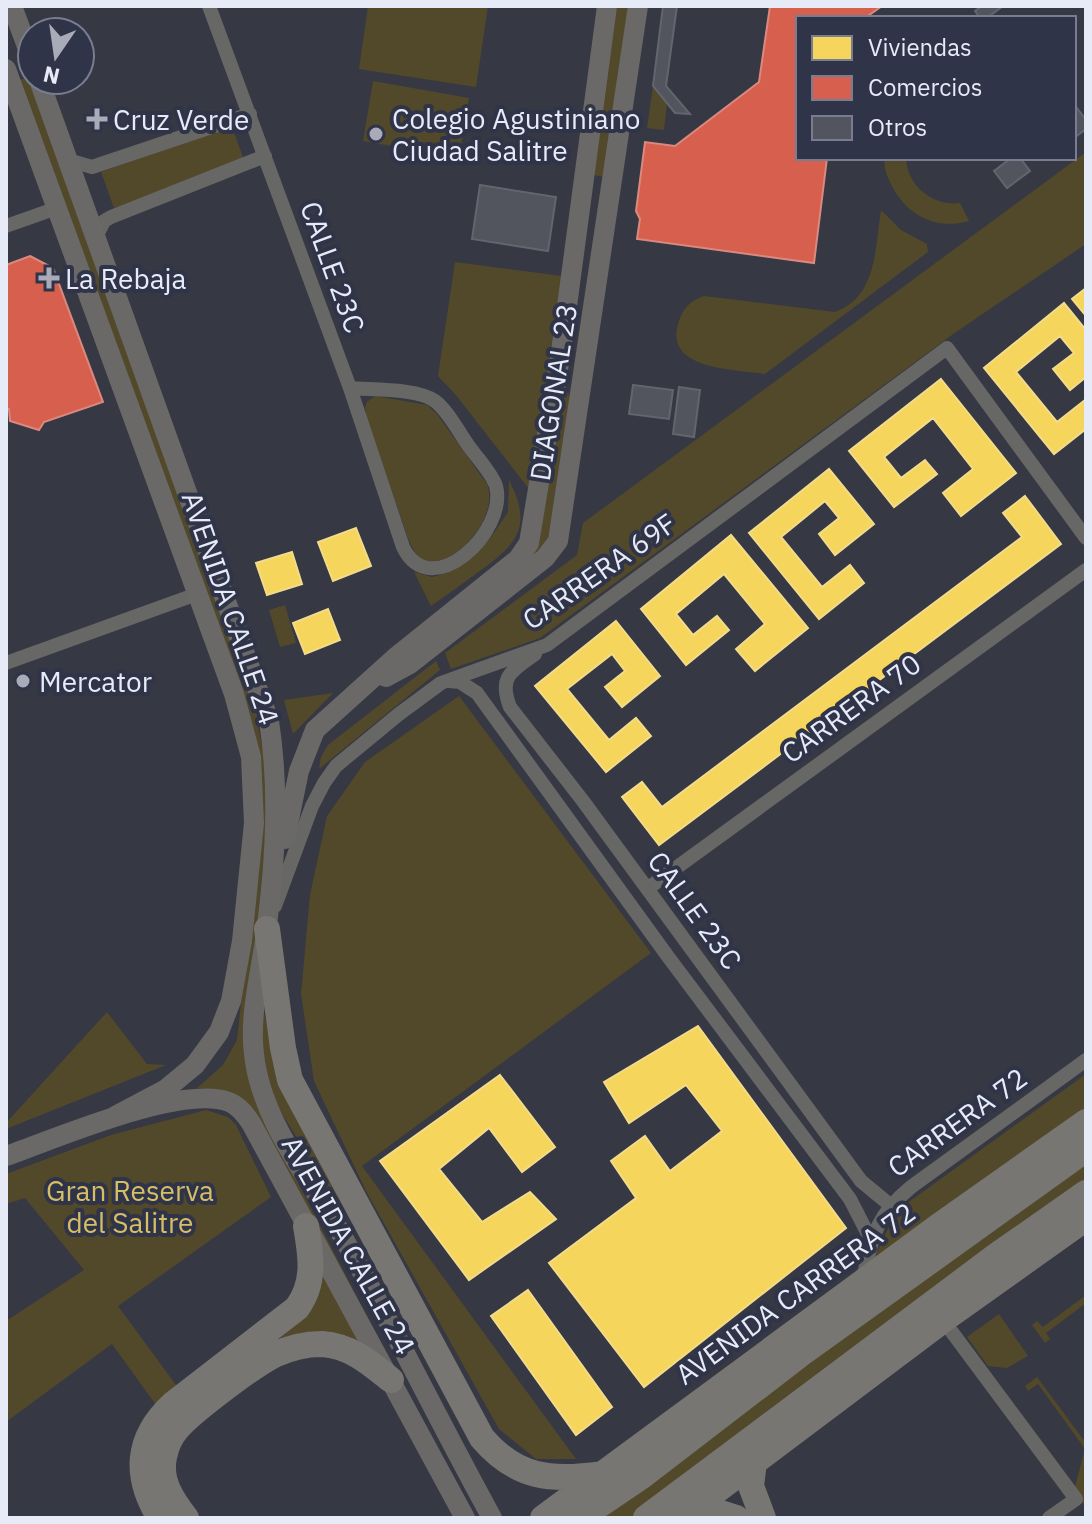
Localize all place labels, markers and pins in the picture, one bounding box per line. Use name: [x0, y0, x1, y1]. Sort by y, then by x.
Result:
place label: Colegio Agustiniano Ciudad Salitre: [392, 100, 640, 169]
place label: Cruz Verde: [113, 101, 249, 138]
marker: Cruz Verde: [88, 110, 106, 128]
marker: Colegio Agustiniano Ciudad Salitre: [367, 125, 385, 143]
place label: La Rebaja: [65, 260, 187, 297]
marker: La Rebaja: [40, 269, 58, 287]
place label: Mercator: [39, 663, 152, 700]
marker: Mercator: [14, 672, 32, 690]

